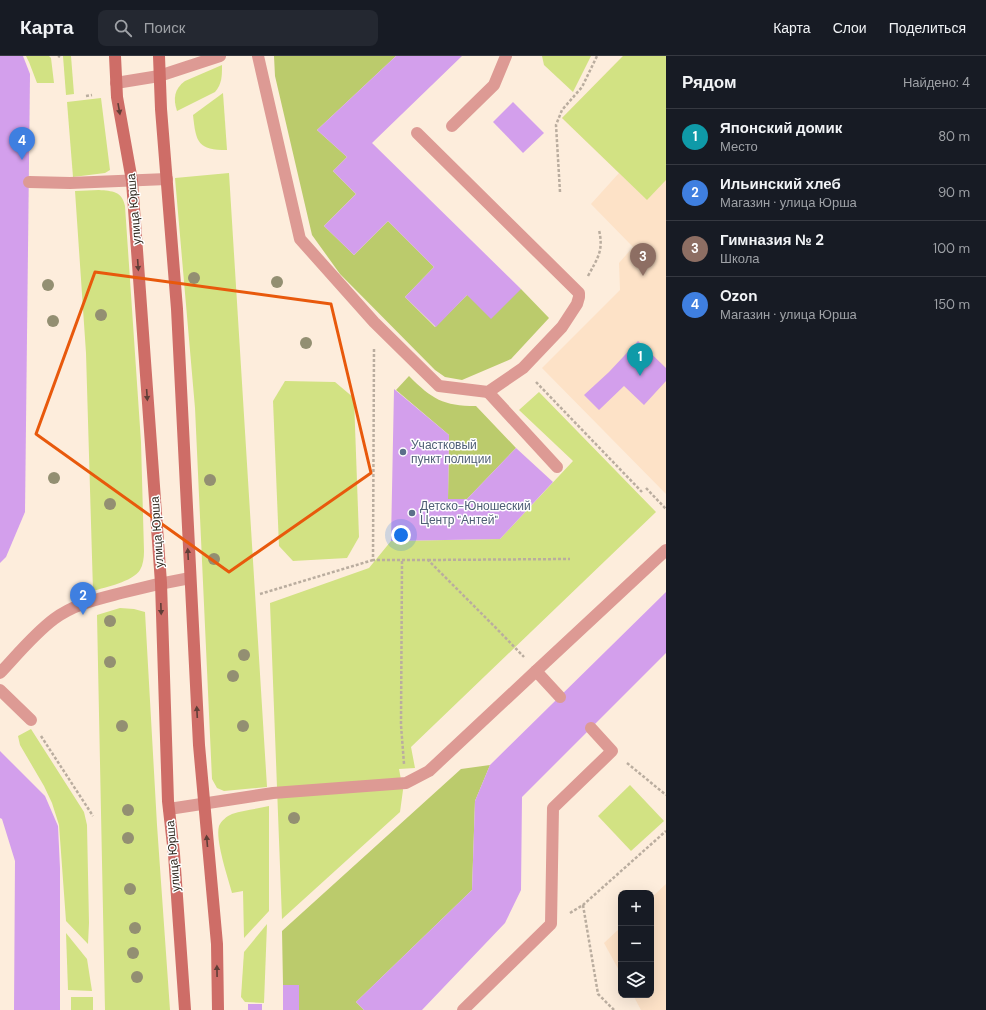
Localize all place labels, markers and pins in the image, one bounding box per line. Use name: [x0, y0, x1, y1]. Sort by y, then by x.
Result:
pin: 4: [9, 127, 35, 160]
pin: 3: [630, 243, 656, 276]
pin: 1: [627, 343, 653, 376]
place label: Участковый пункт полиции: [411, 437, 491, 467]
marker: Участковый пункт полиции: [398, 447, 408, 457]
place label: Детско-Юношеский Центр "Антей": [420, 498, 531, 528]
marker: Детско-Юношеский Центр "Антей": [407, 508, 417, 518]
pin: 2: [70, 582, 96, 615]

